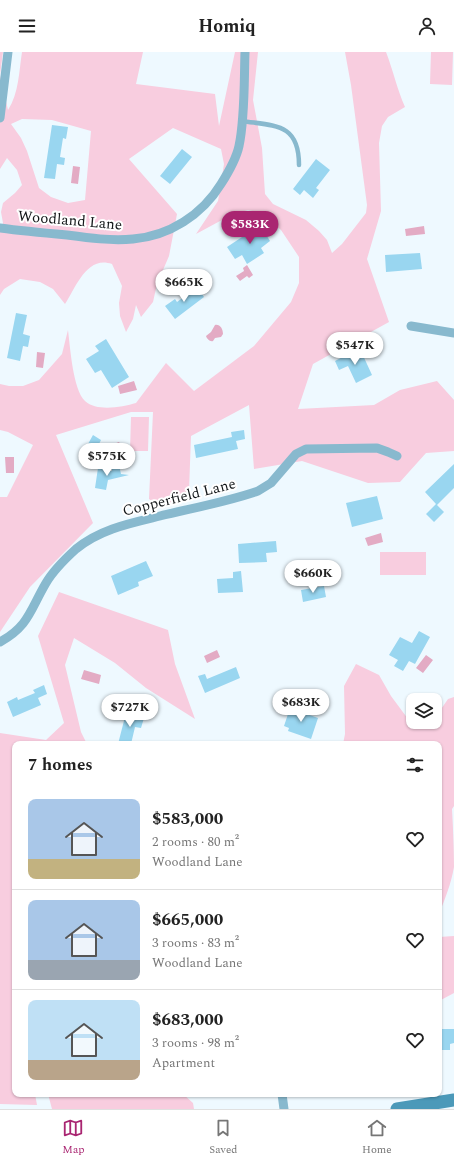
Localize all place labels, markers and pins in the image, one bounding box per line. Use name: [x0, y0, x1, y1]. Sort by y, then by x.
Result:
pin: $583K: [222, 211, 278, 245]
pin: $665K: [156, 269, 212, 303]
pin: $547K: [327, 332, 383, 366]
pin: $575K: [79, 443, 135, 477]
pin: $660K: [285, 560, 341, 594]
pin: $683K: [273, 689, 329, 723]
pin: $727K: [102, 694, 158, 728]

